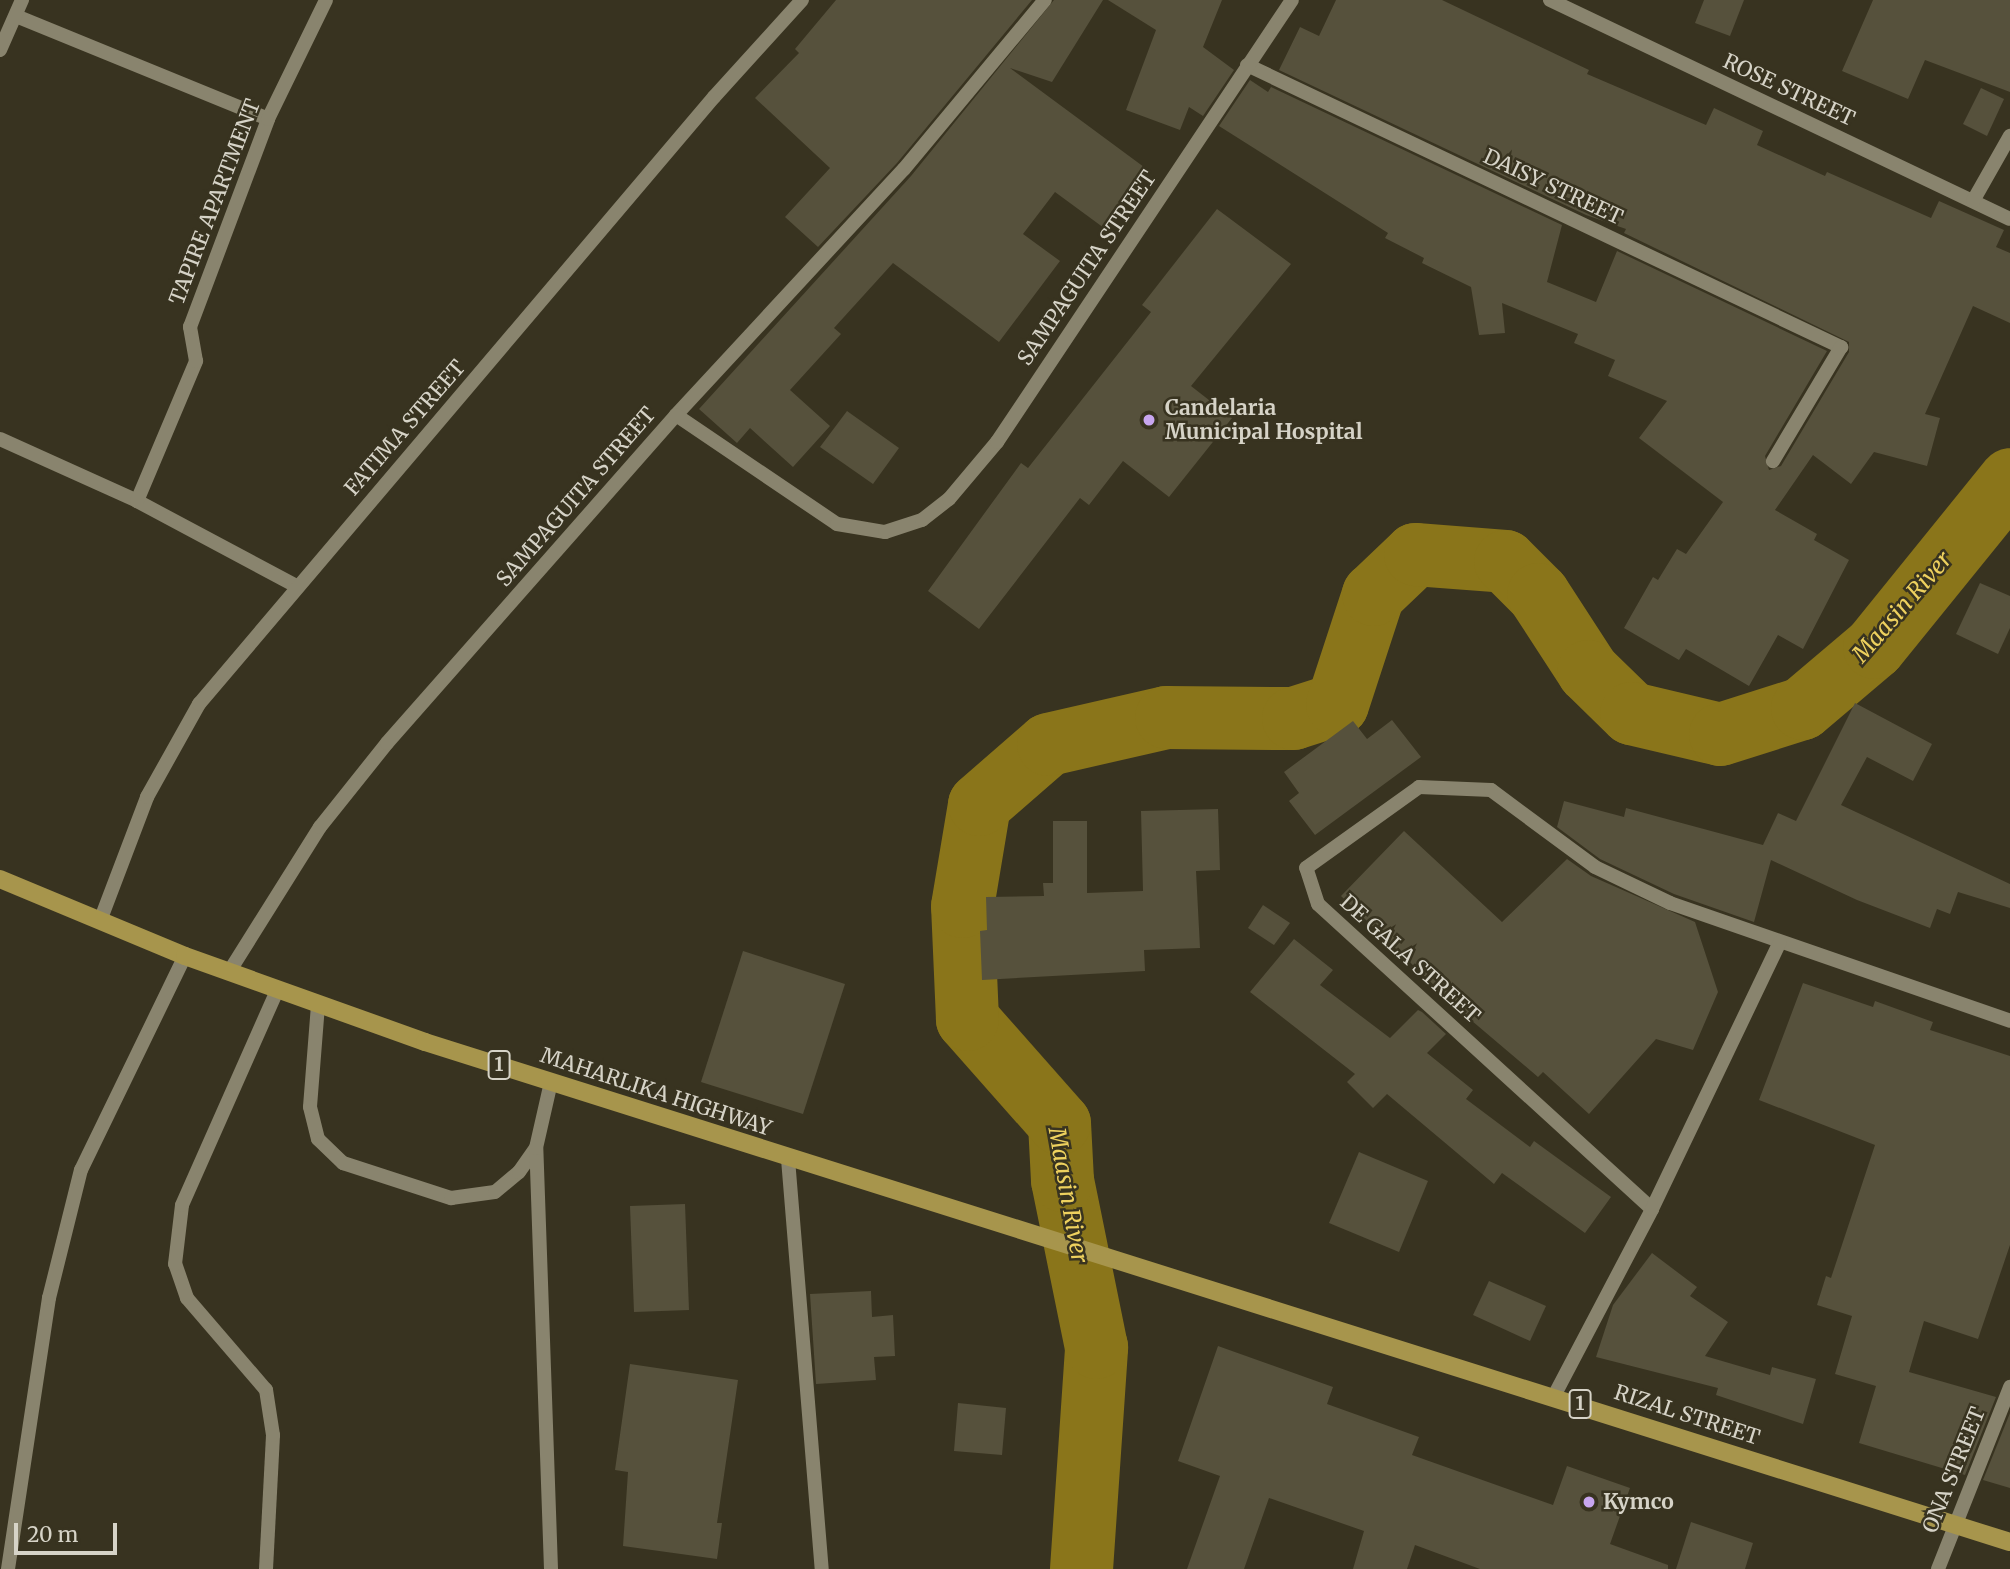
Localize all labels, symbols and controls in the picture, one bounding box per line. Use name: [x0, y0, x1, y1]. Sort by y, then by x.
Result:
street label: ROSE STREET: [1719, 48, 1859, 132]
street label: TAPIRE APARTMENT: [164, 96, 266, 308]
street label: DAISY STREET: [1479, 144, 1627, 230]
street label: SAMPAGUITA STREET: [1012, 166, 1162, 370]
street label: FATIMA STREET: [339, 355, 471, 501]
place label: Candelaria Municipal Hospital: [1165, 395, 1362, 445]
street label: SAMPAGUITA STREET: [491, 402, 661, 592]
marker: Candelaria Municipal Hospital: [1139, 410, 1159, 430]
water label: Maasin River: [1847, 546, 1957, 668]
street label: DE GALA STREET: [1335, 890, 1485, 1028]
street label: MAHARLIKA HIGHWAY: [537, 1043, 775, 1141]
road number: 1: [487, 1050, 511, 1080]
water label: Maasin River: [1042, 1125, 1094, 1265]
street label: RIZAL STREET: [1611, 1380, 1763, 1450]
road number: 1: [1568, 1388, 1592, 1420]
street label: ONA STREET: [1917, 1403, 1991, 1537]
place label: Kymco: [1603, 1489, 1674, 1515]
marker: Kymco: [1581, 1494, 1597, 1510]
scale bar: [18, 1510, 121, 1554]
text: 20 m: [27, 1521, 78, 1548]

